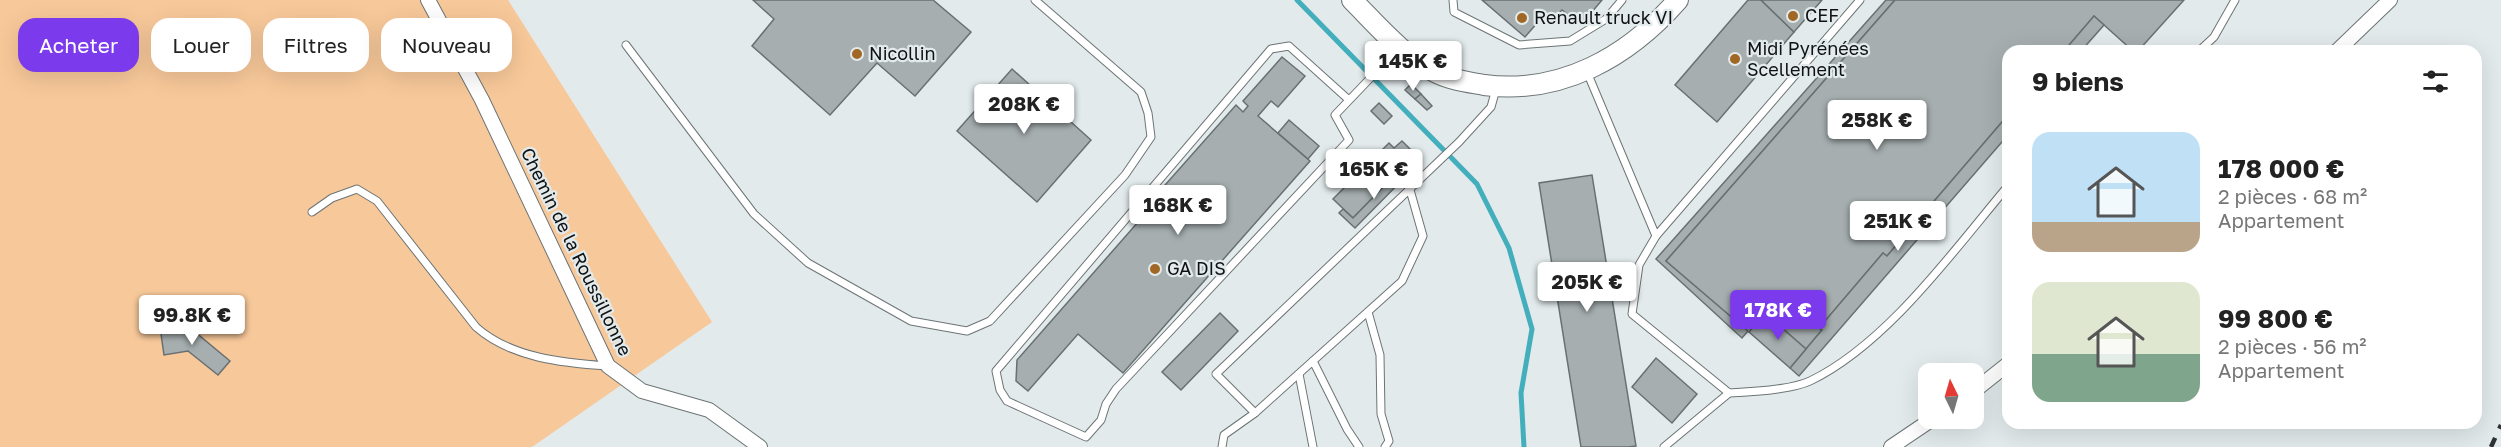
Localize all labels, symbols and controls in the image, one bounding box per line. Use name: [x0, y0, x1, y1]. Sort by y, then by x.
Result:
place label: CEF: [1805, 4, 1839, 26]
place label: Renault truck VI: [1534, 6, 1673, 28]
marker: CEF: [1786, 9, 1800, 23]
marker: Renault truck VI: [1515, 11, 1529, 25]
chip: Acheter: [18, 18, 139, 72]
chip: Louer: [151, 18, 251, 72]
chip: Filtres: [263, 18, 369, 72]
chip: Nouveau: [381, 18, 512, 72]
place label: Midi Pyrénées Scellement: [1747, 37, 1869, 80]
pin: 145K €: [1364, 41, 1462, 92]
place label: Nicollin: [869, 42, 936, 64]
marker: Nicollin: [850, 47, 864, 61]
text: 145K €: [1379, 48, 1447, 72]
marker: Midi Pyrénées Scellement: [1728, 52, 1742, 66]
icon: filters: [2419, 65, 2452, 98]
text: 9 biens: [2032, 66, 2124, 97]
pin: 208K €: [975, 84, 1073, 135]
text: 208K €: [988, 91, 1060, 115]
pin: 258K €: [1828, 100, 1926, 151]
text: 258K €: [1842, 107, 1912, 131]
street label: Chemin de la Roussillonne: [517, 144, 637, 359]
pin: 165K €: [1325, 149, 1423, 200]
text: 178 000 €: [2218, 153, 2344, 184]
text: 165K €: [1340, 156, 1408, 180]
icon: home: [2080, 156, 2152, 228]
text: 2 pièces · 68 m²: [2218, 184, 2367, 208]
pin: 168K €: [1129, 185, 1227, 236]
text: 168K €: [1143, 192, 1213, 216]
pin: 251K €: [1849, 201, 1947, 252]
text: 251K €: [1864, 208, 1932, 232]
text: Appartement: [2218, 208, 2345, 232]
place label: GA DIS: [1167, 257, 1226, 279]
marker: GA DIS: [1148, 262, 1162, 276]
pin: 205K €: [1538, 262, 1636, 313]
text: 205K €: [1552, 269, 1623, 293]
pin: 178K €: [1729, 290, 1827, 341]
pin: 99.8K €: [137, 295, 247, 346]
text: 178K €: [1744, 297, 1812, 321]
text: 99.8K €: [153, 302, 231, 326]
text: 99 800 €: [2218, 303, 2333, 334]
icon: home: [2080, 306, 2152, 378]
text: 2 pièces · 56 m²: [2218, 334, 2367, 358]
text: Appartement: [2218, 358, 2345, 382]
north arrow: [1918, 363, 1984, 429]
map controls: [1918, 363, 1984, 429]

